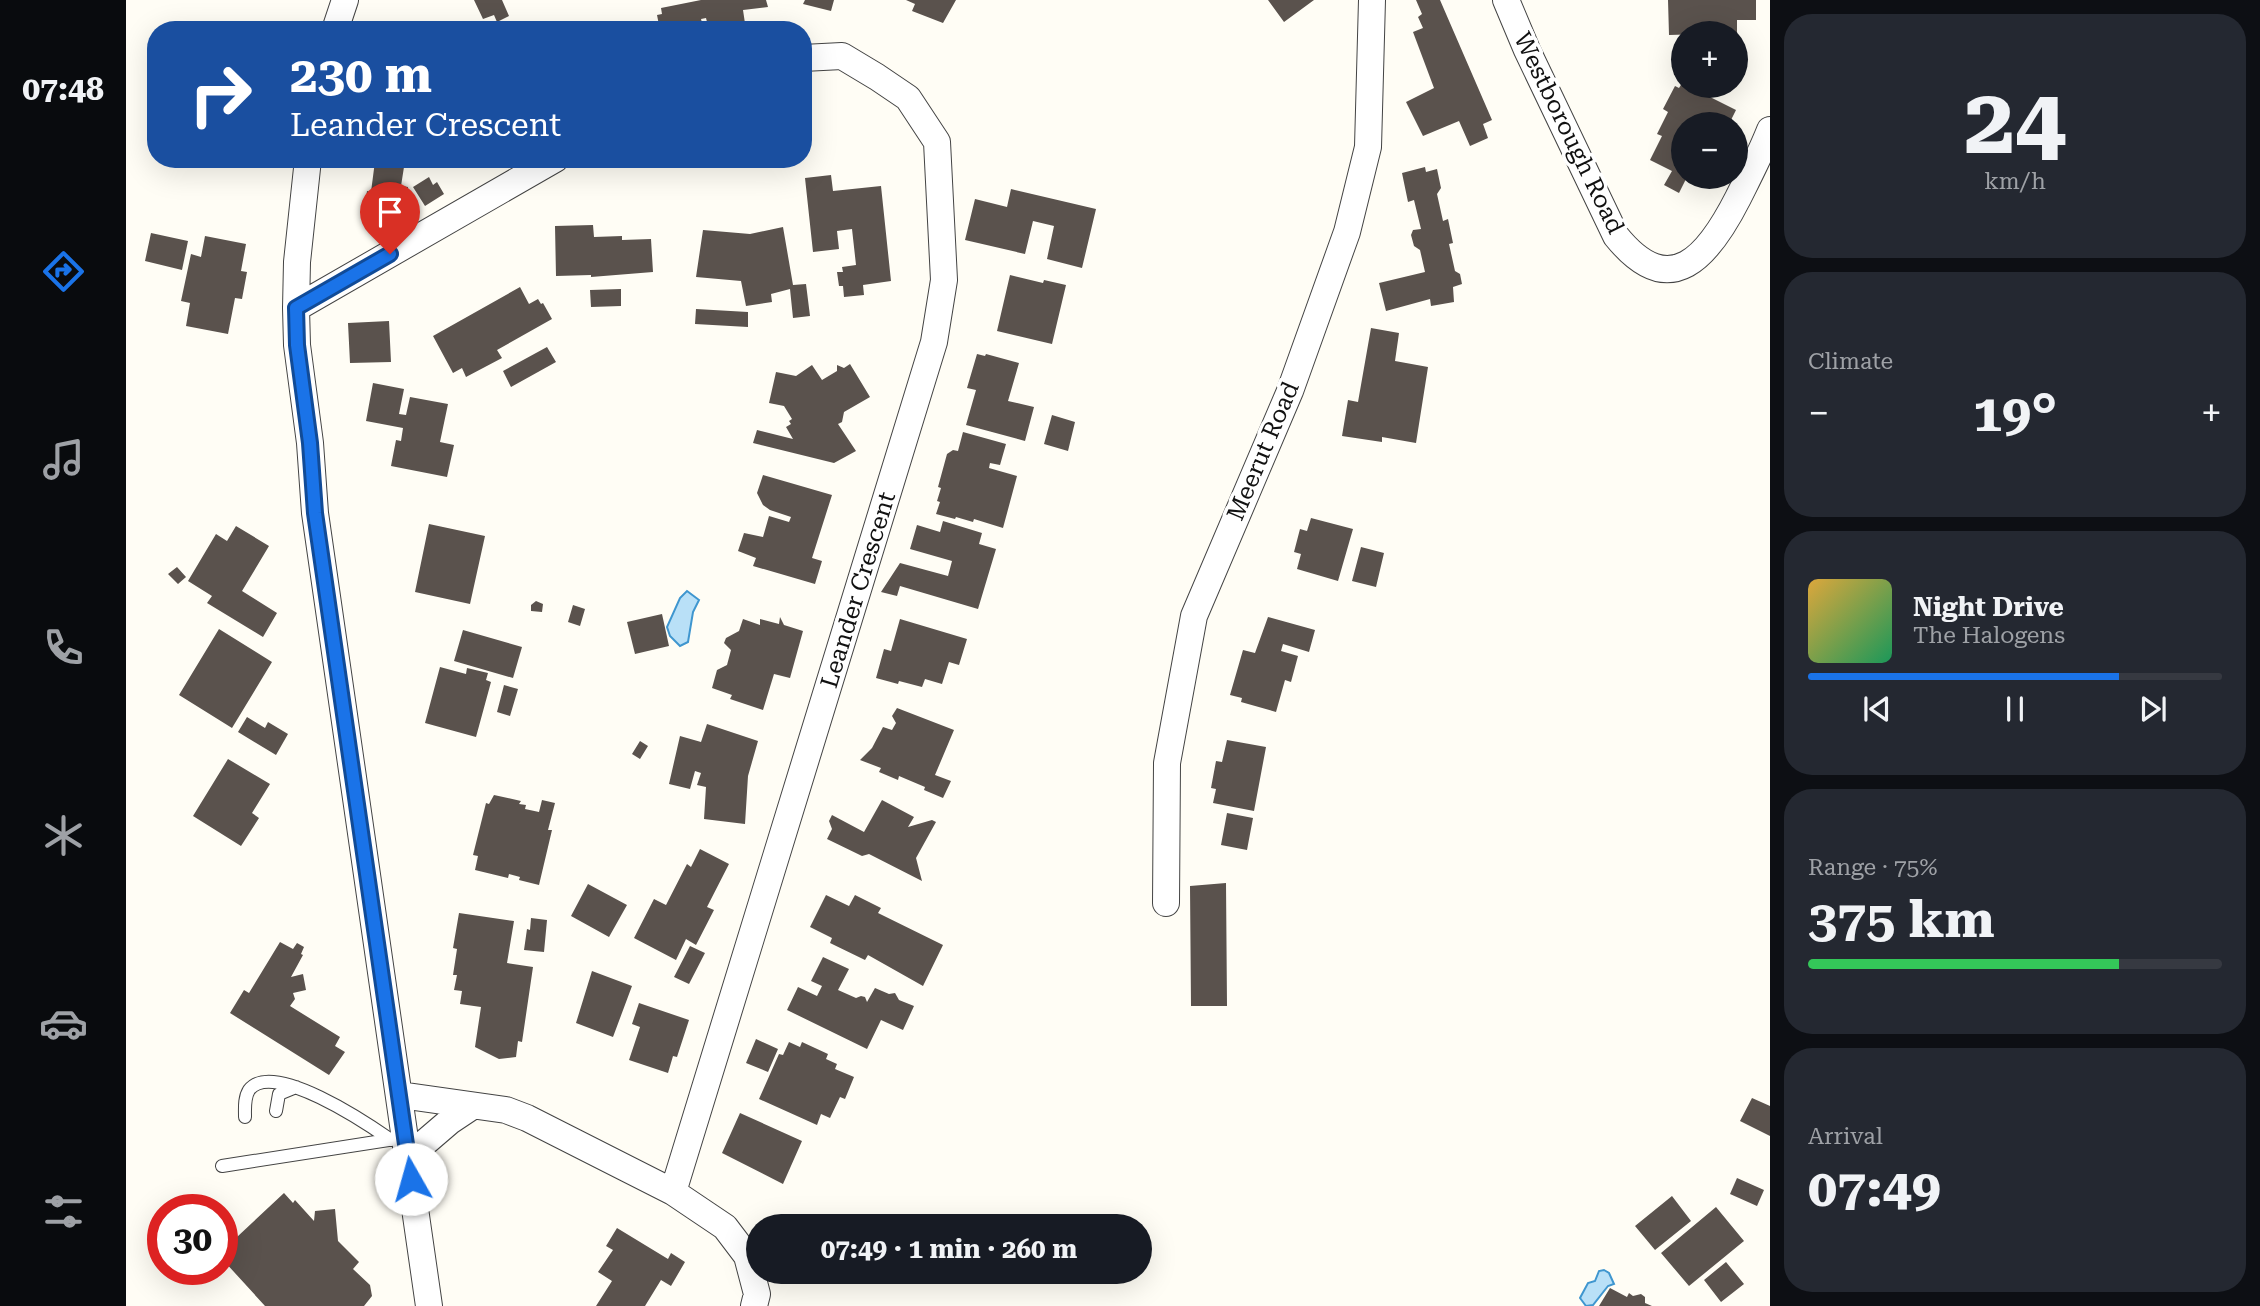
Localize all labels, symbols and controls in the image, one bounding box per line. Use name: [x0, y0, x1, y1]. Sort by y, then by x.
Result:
map controls: [1671, 21, 1748, 189]
button: +: [1671, 21, 1748, 98]
street label: Westborough Road: [1508, 28, 1630, 238]
text: 230 m: [290, 47, 432, 104]
icon: right: [175, 49, 266, 140]
text: 24: [1964, 69, 2066, 175]
text: 07:48: [22, 70, 104, 108]
text: Leander Crescent: [290, 106, 561, 144]
button: −: [1671, 112, 1748, 189]
text: km/h: [1984, 168, 2046, 195]
pin: [360, 182, 420, 254]
icon: arrive: [371, 193, 409, 231]
icon: directions: [39, 247, 88, 296]
text: Climate: [1808, 348, 1893, 375]
street label: Meerut Road: [1221, 377, 1305, 525]
text: 19°: [1973, 383, 2057, 444]
text: −: [1808, 391, 1829, 435]
text: +: [2201, 391, 2222, 435]
icon: music: [39, 435, 88, 484]
street label: Leander Crescent: [815, 489, 901, 691]
text: Night Drive: [1913, 592, 2064, 622]
text: The Halogens: [1913, 622, 2065, 649]
icon: phone: [39, 623, 88, 672]
icon: previous: [1858, 690, 1896, 728]
icon: pause: [1996, 690, 2034, 728]
icon: next: [2134, 690, 2172, 728]
icon: climate: [39, 811, 88, 860]
text: Range · 75%: [1808, 854, 1937, 881]
text: 375 km: [1808, 889, 1995, 950]
icon: car: [39, 999, 88, 1048]
text: Arrival: [1808, 1123, 1883, 1150]
position arrow: [374, 1142, 448, 1216]
text: 07:49: [1808, 1158, 1941, 1219]
icon: filters: [39, 1187, 88, 1236]
speed limit sign: 30: [147, 1194, 238, 1285]
text: 07:49 · 1 min · 260 m: [821, 1234, 1077, 1264]

